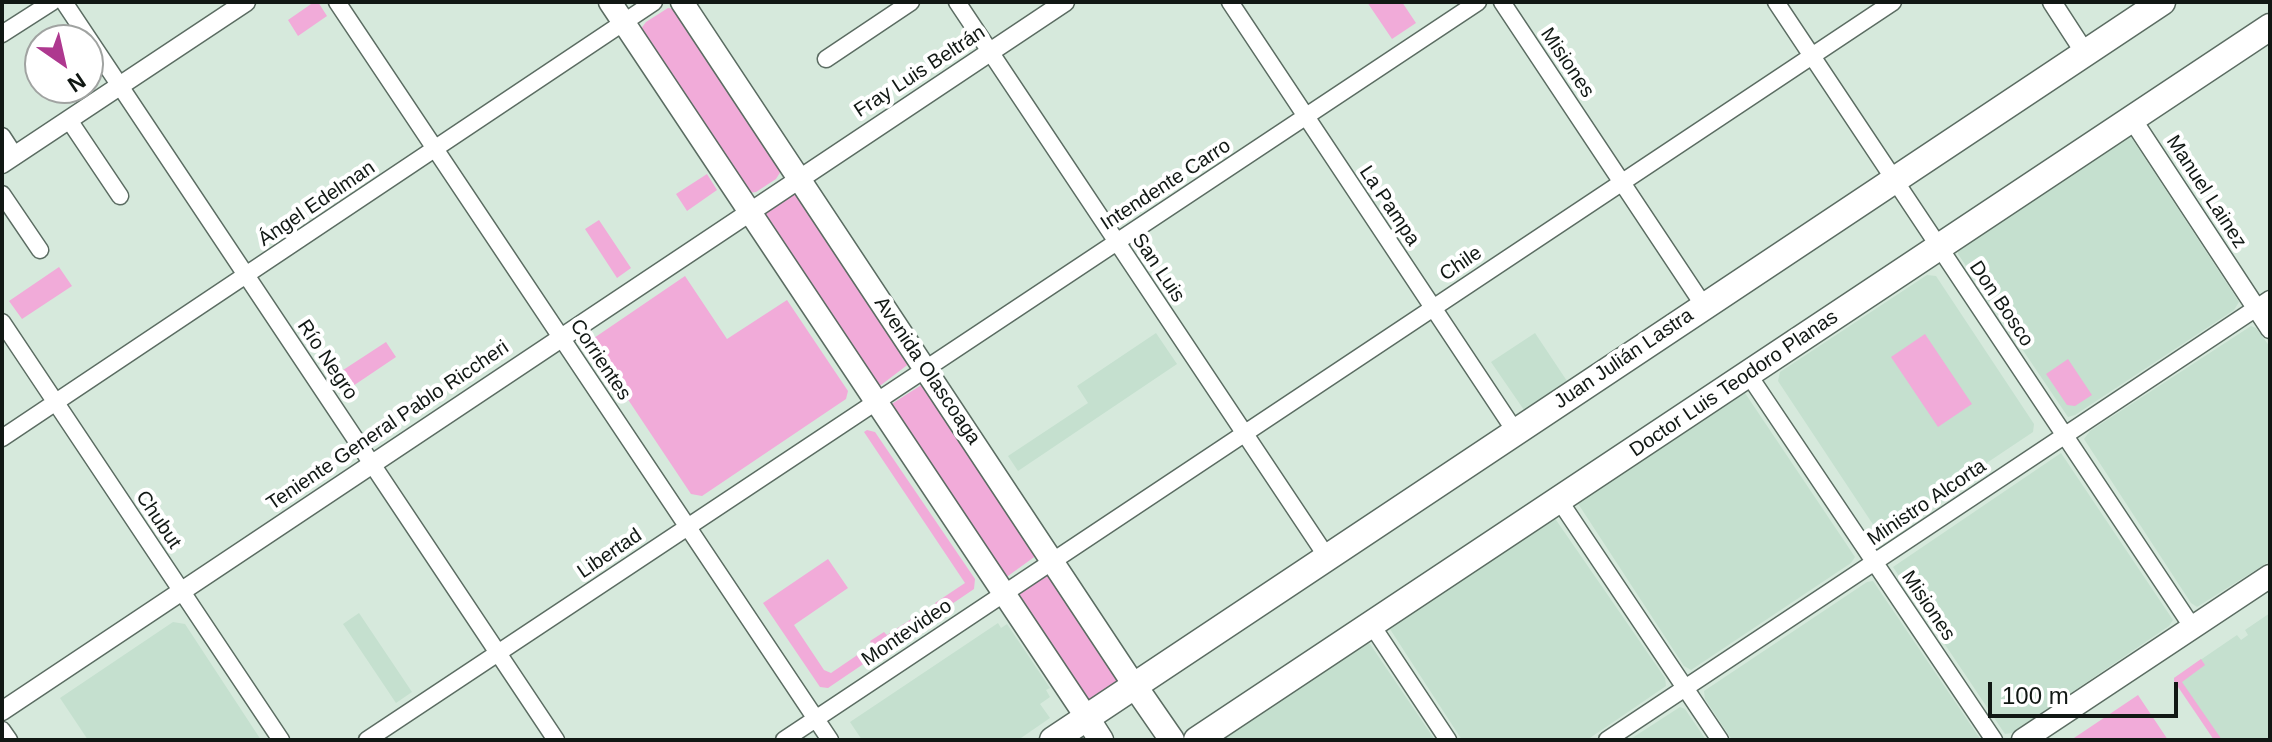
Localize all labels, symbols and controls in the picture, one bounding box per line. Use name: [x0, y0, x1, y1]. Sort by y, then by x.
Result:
street label: Fray Luis Beltrán: [850, 21, 990, 123]
north arrow: [24, 24, 104, 104]
street label: Misiones: [1535, 24, 1599, 102]
text: N: [63, 68, 90, 97]
street label: Manuel Lainez: [2161, 131, 2251, 253]
street label: Intendente Carro: [1097, 134, 1235, 236]
street label: Ángel Edelman: [254, 156, 380, 252]
street label: La Pampa: [1354, 161, 1424, 251]
street label: San Luis: [1126, 229, 1190, 307]
street label: Chile: [1435, 241, 1487, 287]
street label: Don Bosco: [1964, 257, 2038, 351]
street label: Avenida Olascoaga: [869, 293, 985, 449]
street label: Juan Julián Lastra: [1550, 304, 1698, 414]
street label: Doctor Luis Teodoro Planas: [1625, 305, 1843, 463]
street label: Corrientes: [564, 315, 636, 405]
street label: Río Negro: [292, 316, 362, 404]
street label: Teniente General Pablo Riccheri: [262, 336, 514, 516]
street label: Ministro Alcorta: [1863, 455, 1991, 551]
street label: Chubut: [130, 487, 186, 553]
street label: Libertad: [573, 524, 647, 584]
street label: Misiones: [1896, 567, 1960, 645]
street label: Montevideo: [857, 594, 957, 672]
scale bar: [1992, 666, 2182, 716]
text: 100 m: [2002, 682, 2069, 709]

